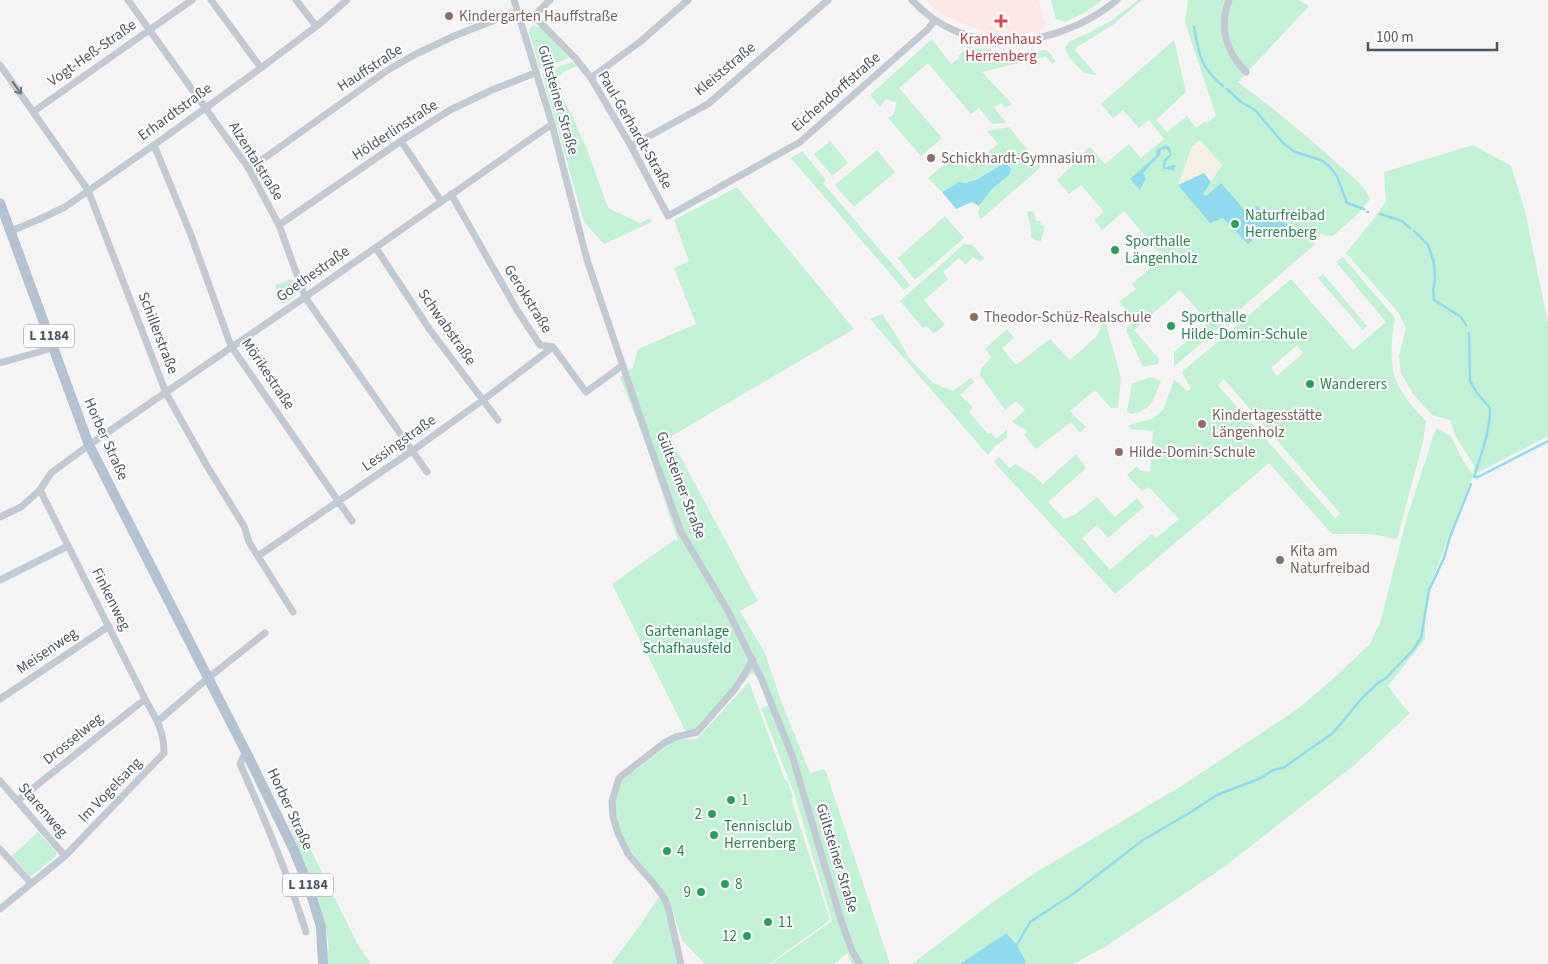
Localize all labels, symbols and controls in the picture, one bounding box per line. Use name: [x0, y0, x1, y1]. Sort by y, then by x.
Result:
place label: Kindergarten Hauffstraße: [459, 6, 618, 27]
marker: Kindergarten Hauffstraße: [443, 10, 455, 22]
marker: Krankenhaus Herrenberg: [994, 14, 1008, 28]
street label: Vogt-Heß-Straße: [43, 15, 141, 91]
scale bar: [1368, 20, 1497, 52]
text: 100 m: [1376, 27, 1414, 48]
place label: Krankenhaus Herrenberg: [960, 29, 1042, 67]
street label: Kleiststraße: [690, 37, 760, 101]
street label: Hauffstraße: [333, 39, 407, 97]
street label: Gültsteiner Straße: [532, 43, 584, 157]
street label: Eichendorffstraße: [787, 47, 885, 137]
street label: Paul-Gerhardt-Straße: [593, 67, 677, 193]
street label: Erhardtstraße: [134, 78, 216, 146]
one-way arrow: [12, 81, 22, 95]
street label: Hölderlinstraße: [348, 95, 442, 165]
street label: Alzentalstraße: [223, 117, 289, 205]
place label: Schickhardt-Gymnasium: [941, 148, 1095, 169]
marker: Schickhardt-Gymnasium: [925, 152, 937, 164]
place label: Naturfreibad Herrenberg: [1245, 205, 1325, 243]
marker: Naturfreibad Herrenberg: [1229, 218, 1241, 230]
place label: Sporthalle Längenholz: [1125, 231, 1198, 269]
street label: Goethestraße: [272, 241, 354, 307]
marker: Sporthalle Längenholz: [1109, 244, 1121, 256]
street label: Gerokstraße: [499, 261, 557, 337]
street label: Schwabstraße: [413, 285, 481, 369]
street label: Schillerstraße: [133, 289, 183, 377]
place label: Theodor-Schüz-Realschule: [984, 307, 1151, 328]
place label: Sporthalle Hilde-Domin-Schule: [1181, 307, 1307, 345]
marker: Theodor-Schüz-Realschule: [968, 311, 980, 323]
marker: Sporthalle Hilde-Domin-Schule: [1165, 320, 1177, 332]
road number: L 1184: [24, 324, 74, 348]
street label: Mörikestraße: [236, 334, 300, 414]
place label: Wanderers: [1320, 374, 1387, 395]
marker: Wanderers: [1304, 378, 1316, 390]
street label: Horber Straße: [78, 394, 134, 484]
place label: Kindertagesstätte Längenholz: [1212, 405, 1322, 443]
street label: Lessingstraße: [358, 410, 440, 476]
marker: Kindertagesstätte Längenholz: [1196, 418, 1208, 430]
street label: Gültsteiner Straße: [651, 428, 711, 542]
place label: Hilde-Domin-Schule: [1129, 442, 1255, 463]
marker: Hilde-Domin-Schule: [1113, 446, 1125, 458]
place label: Kita am Naturfreibad: [1290, 541, 1370, 579]
marker: Kita am Naturfreibad: [1274, 554, 1286, 566]
street label: Finkenweg: [86, 564, 136, 634]
park label: Gartenanlage Schafhausfeld: [643, 621, 731, 659]
street label: Meisenweg: [12, 623, 82, 679]
street label: Drosselweg: [38, 708, 108, 770]
street label: Im Vogelsang: [74, 752, 147, 827]
street label: Horber Straße: [262, 765, 318, 853]
street label: Starenweg: [13, 778, 73, 842]
place label: 1: [741, 790, 748, 811]
marker: 1: [725, 794, 737, 806]
street label: Gültsteiner Straße: [810, 801, 864, 915]
place label: 2: [695, 804, 702, 825]
marker: 2: [706, 808, 718, 820]
place label: Tennisclub Herrenberg: [724, 816, 796, 854]
marker: Tennisclub Herrenberg: [708, 829, 720, 841]
place label: 4: [677, 841, 685, 862]
marker: 4: [661, 845, 673, 857]
road number: L 1184: [283, 874, 333, 896]
place label: 8: [735, 874, 742, 895]
marker: 8: [719, 878, 731, 890]
place label: 9: [684, 882, 691, 903]
marker: 9: [695, 886, 707, 898]
place label: 11: [778, 912, 793, 933]
marker: 11: [762, 916, 774, 928]
place label: 12: [722, 926, 737, 947]
marker: 12: [741, 930, 753, 942]

